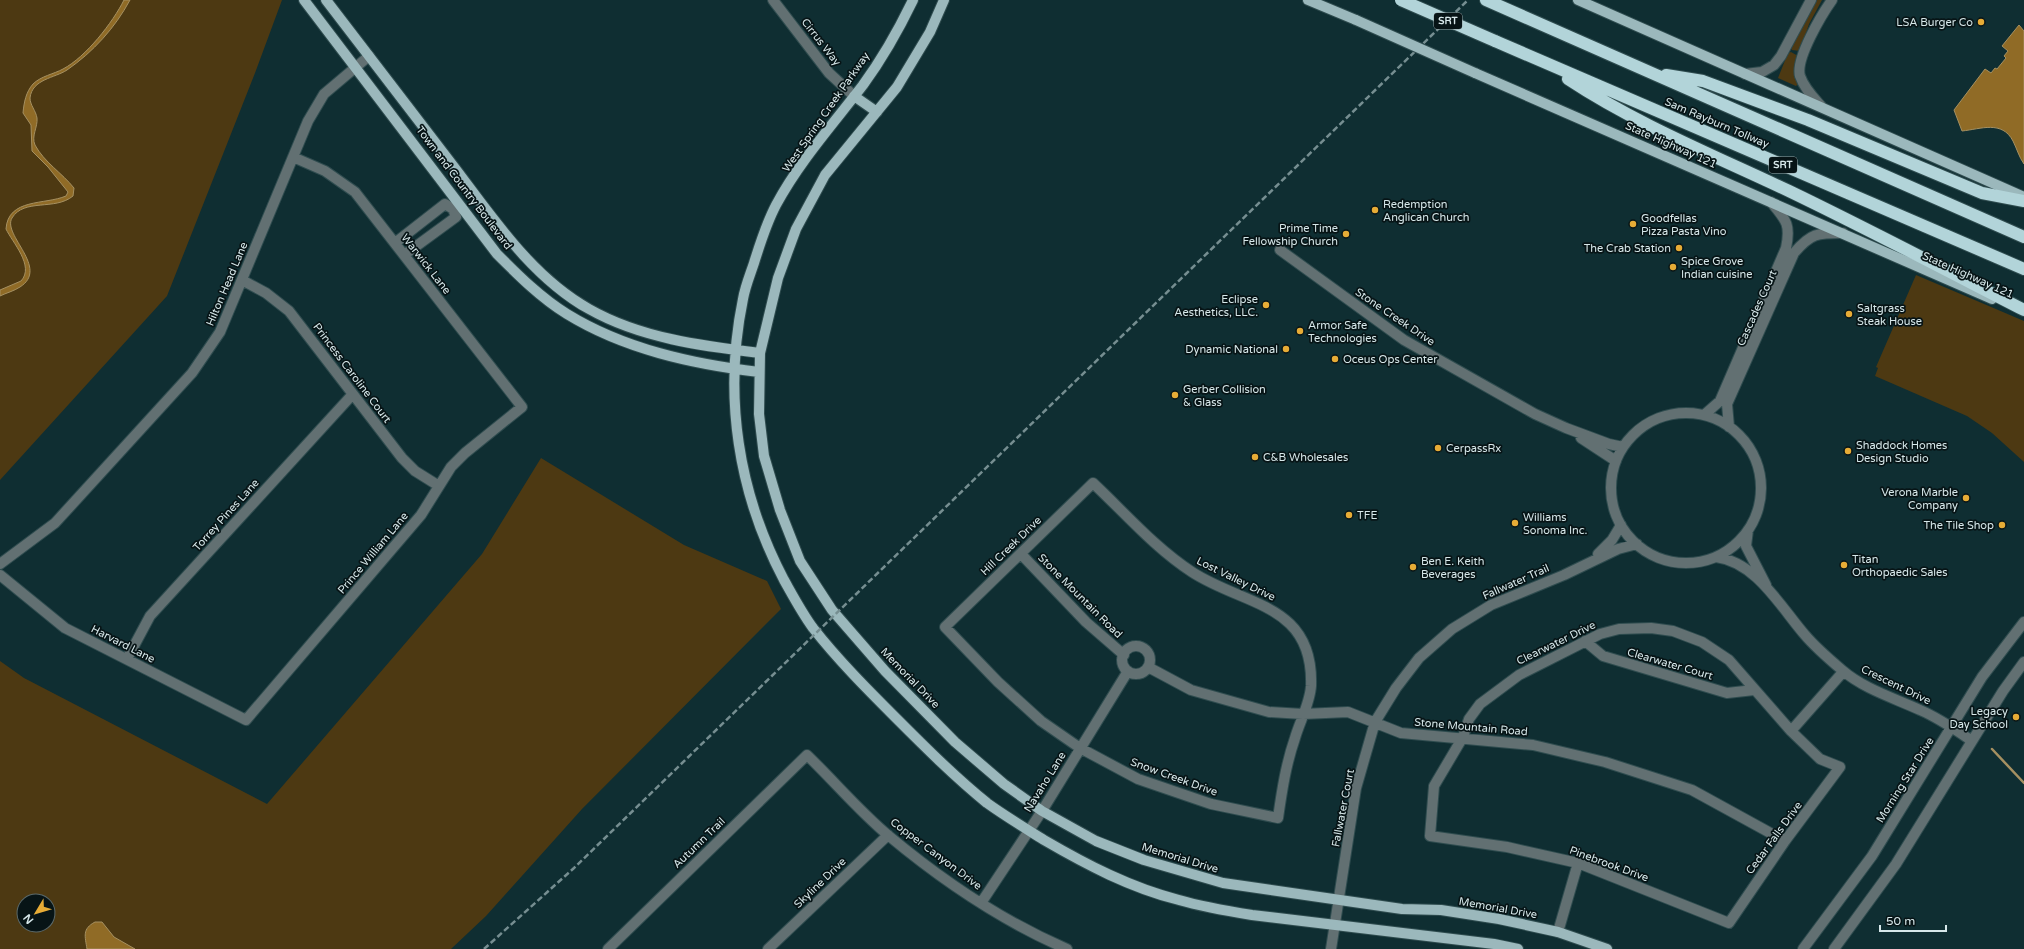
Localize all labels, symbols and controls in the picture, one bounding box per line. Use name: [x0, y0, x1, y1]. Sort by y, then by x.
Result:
road number: SRT: [1434, 13, 1462, 29]
street label: Cirrus Way: [799, 16, 844, 68]
place label: LSA Burger Co: [1896, 16, 1973, 29]
marker: LSA Burger Co: [1976, 17, 1986, 27]
street label: West Spring Creek Parkway: [780, 50, 872, 174]
street label: Sam Rayburn Tollway: [1663, 95, 1771, 151]
street label: State Highway 121: [1623, 119, 1719, 171]
street label: Town and Country Boulevard: [413, 124, 515, 252]
road number: SRT: [1769, 157, 1797, 173]
place label: Redemption Anglican Church: [1383, 198, 1469, 224]
marker: Redemption Anglican Church: [1370, 205, 1380, 215]
place label: Goodfellas Pizza Pasta Vino: [1641, 212, 1727, 238]
marker: Goodfellas Pizza Pasta Vino: [1628, 219, 1638, 229]
place label: Prime Time Fellowship Church: [1243, 222, 1338, 248]
marker: Prime Time Fellowship Church: [1341, 229, 1351, 239]
street label: Warwick Lane: [399, 231, 453, 297]
street label: Hilton Head Lane: [203, 240, 251, 328]
place label: The Crab Station: [1584, 242, 1671, 255]
marker: The Crab Station: [1674, 243, 1684, 253]
street label: State Highway 121: [1920, 249, 2016, 301]
place label: Spice Grove Indian cuisine: [1681, 255, 1752, 281]
marker: Spice Grove Indian cuisine: [1668, 262, 1678, 272]
street label: Cascades Court: [1734, 268, 1780, 348]
street label: Stone Creek Drive: [1353, 286, 1437, 348]
place label: Eclipse Aesthetics, LLC.: [1174, 293, 1258, 319]
marker: Eclipse Aesthetics, LLC.: [1261, 300, 1271, 310]
place label: Saltgrass Steak House: [1857, 302, 1922, 328]
marker: Saltgrass Steak House: [1844, 309, 1854, 319]
place label: Armor Safe Technologies: [1308, 319, 1377, 345]
street label: Princess Caroline Court: [310, 321, 394, 425]
marker: Armor Safe Technologies: [1295, 326, 1305, 336]
place label: Dynamic National: [1185, 343, 1278, 356]
marker: Dynamic National: [1281, 344, 1291, 354]
place label: Oceus Ops Center: [1343, 353, 1438, 366]
marker: Oceus Ops Center: [1330, 354, 1340, 364]
place label: Gerber Collision & Glass: [1183, 383, 1266, 409]
marker: Gerber Collision & Glass: [1170, 390, 1180, 400]
place label: Shaddock Homes Design Studio: [1856, 439, 1947, 465]
place label: CerpassRx: [1446, 442, 1501, 455]
marker: CerpassRx: [1433, 443, 1443, 453]
marker: Shaddock Homes Design Studio: [1843, 446, 1853, 456]
place label: C&B Wholesales: [1263, 451, 1348, 464]
marker: C&B Wholesales: [1250, 452, 1260, 462]
street label: Torrey Pines Lane: [190, 476, 262, 554]
place label: Verona Marble Company: [1881, 486, 1958, 512]
marker: Verona Marble Company: [1961, 493, 1971, 503]
place label: TFE: [1357, 509, 1377, 522]
street label: Prince William Lane: [335, 510, 411, 596]
marker: TFE: [1344, 510, 1354, 520]
place label: Williams Sonoma Inc.: [1523, 511, 1588, 537]
street label: Hill Creek Drive: [978, 514, 1044, 578]
marker: Williams Sonoma Inc.: [1510, 518, 1520, 528]
place label: The Tile Shop: [1923, 519, 1994, 532]
marker: The Tile Shop: [1997, 520, 2007, 530]
street label: Stone Mountain Road: [1035, 551, 1125, 641]
place label: Titan Orthopaedic Sales: [1852, 553, 1948, 579]
street label: Lost Valley Drive: [1194, 554, 1278, 604]
place label: Ben E. Keith Beverages: [1421, 555, 1484, 581]
marker: Titan Orthopaedic Sales: [1839, 560, 1849, 570]
marker: Ben E. Keith Beverages: [1408, 562, 1418, 572]
street label: Fallwater Trail: [1481, 562, 1551, 602]
street label: Clearwater Drive: [1514, 618, 1598, 668]
street label: Harvard Lane: [89, 622, 157, 666]
street label: Memorial Drive: [878, 645, 942, 711]
street label: Clearwater Court: [1626, 646, 1714, 682]
street label: Crescent Drive: [1859, 663, 1933, 707]
place label: Legacy Day School: [1950, 705, 2008, 731]
marker: Legacy Day School: [2011, 712, 2021, 722]
street label: Stone Mountain Road: [1414, 716, 1528, 738]
street label: Morning Star Drive: [1873, 735, 1937, 825]
street label: Navaho Lane: [1021, 749, 1069, 815]
street label: Snow Creek Drive: [1129, 755, 1219, 799]
street label: Fallwater Court: [1329, 768, 1357, 848]
street label: Cedar Falls Drive: [1743, 799, 1805, 877]
street label: Autumn Trail: [670, 815, 728, 871]
street label: Copper Canyon Drive: [888, 815, 984, 893]
street label: Memorial Drive: [1140, 840, 1220, 876]
street label: Pinebrook Drive: [1568, 844, 1650, 884]
street label: Skyline Drive: [791, 855, 849, 911]
north arrow: [16, 893, 56, 933]
street label: Memorial Drive: [1458, 895, 1538, 921]
scale bar: [1880, 907, 1946, 933]
text: N: [21, 911, 36, 926]
text: 50 m: [1886, 914, 1915, 928]

